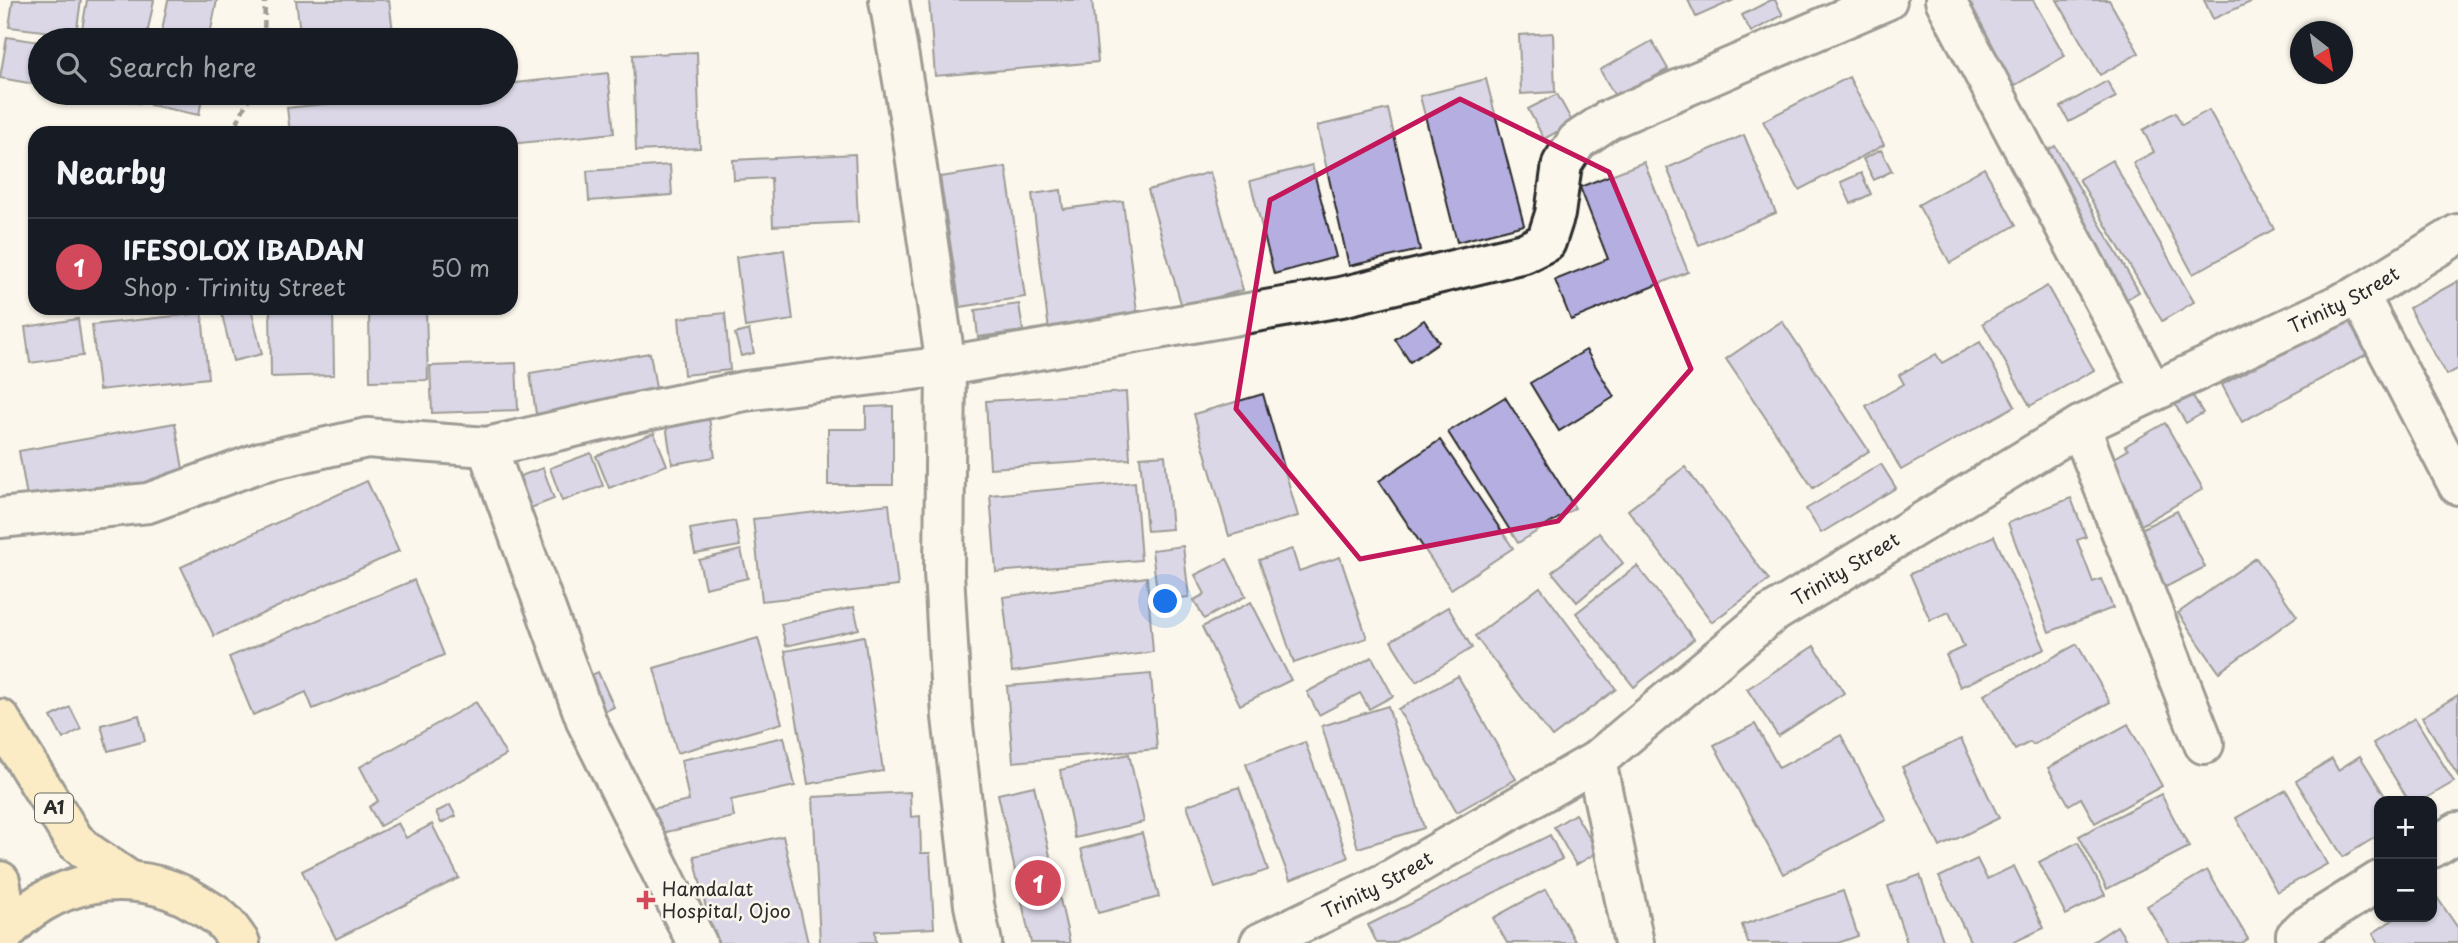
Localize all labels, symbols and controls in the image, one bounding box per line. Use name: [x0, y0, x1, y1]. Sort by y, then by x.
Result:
north arrow: [2290, 21, 2353, 84]
search box: [28, 28, 518, 105]
text: Search here: [108, 47, 257, 86]
icon: search: [52, 48, 90, 86]
text: Nearby: [56, 149, 166, 194]
text: IFESOLOX IBADAN: [123, 230, 365, 269]
text: 1: [74, 250, 85, 285]
text: 50 m: [430, 250, 490, 285]
street label: Trinity Street: [2283, 258, 2404, 339]
text: Shop · Trinity Street: [123, 269, 346, 304]
street label: Trinity Street: [1786, 524, 1904, 612]
your location: [1148, 584, 1182, 618]
road number: A1: [35, 794, 73, 822]
map controls: [2374, 796, 2437, 922]
button: +: [2374, 796, 2437, 859]
street label: Trinity Street: [1317, 843, 1438, 924]
pin: 1: [1015, 857, 1061, 909]
button: −: [2374, 859, 2437, 922]
place label: Hamdalat Hospital, Ojoo: [662, 874, 791, 924]
marker: Hamdalat Hospital, Ojoo: [636, 890, 656, 910]

